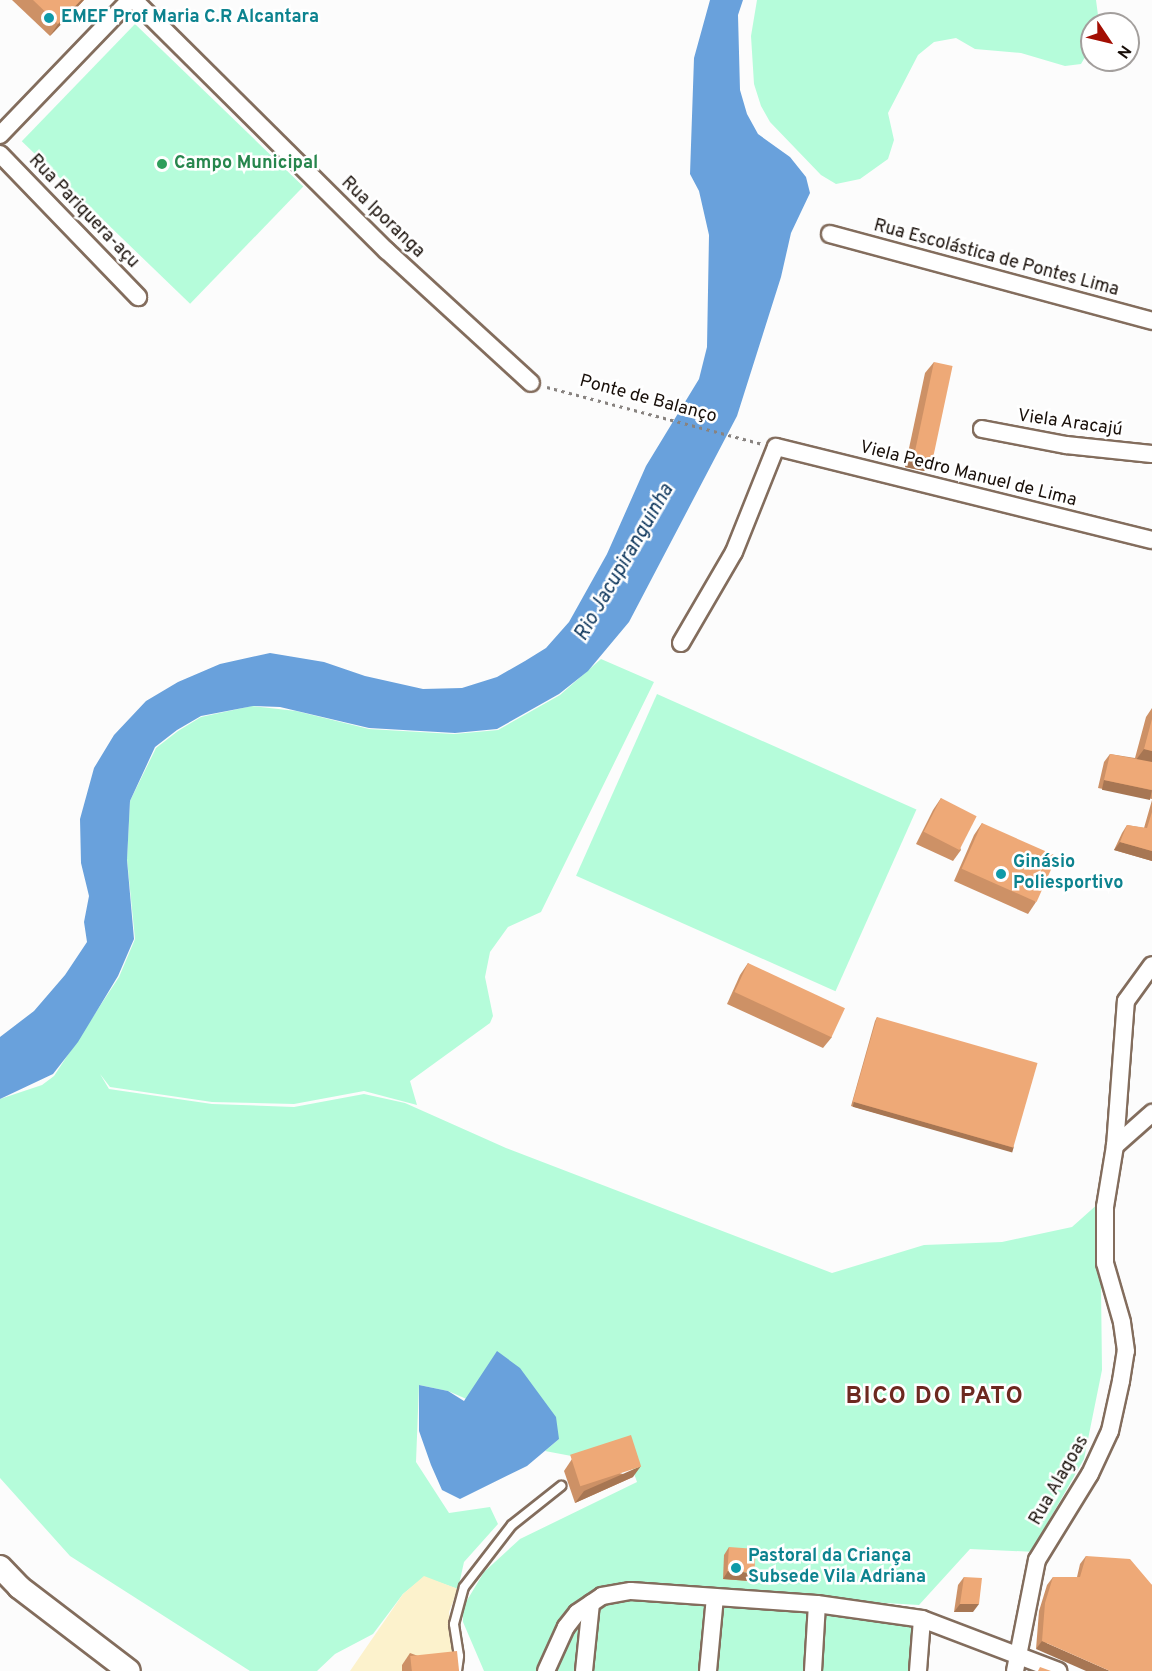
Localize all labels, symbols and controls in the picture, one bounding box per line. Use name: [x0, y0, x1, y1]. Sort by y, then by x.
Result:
place label: EMEF Prof Maria C.R Alcantara: [61, 7, 320, 29]
marker: EMEF Prof Maria C.R Alcantara: [42, 11, 56, 25]
north arrow: [1080, 12, 1140, 72]
text: N: [1112, 41, 1135, 62]
street label: Rua Pariquera-açu: [23, 151, 143, 273]
place label: Campo Municipal: [174, 153, 318, 175]
marker: Campo Municipal: [155, 157, 169, 171]
street label: Rua Iporanga: [336, 173, 428, 263]
street label: Rua Escolástica de Pontes Lima: [871, 216, 1121, 302]
street label: Ponte de Balanço: [577, 371, 719, 429]
street label: Viela Aracajú: [1016, 406, 1124, 442]
street label: Viela Pedro Manuel de Lima: [857, 438, 1079, 512]
water label: Rio Jacupiranguinha: [570, 480, 680, 646]
place label: Ginásio Poliesportivo: [1013, 853, 1123, 896]
marker: Ginásio Poliesportivo: [994, 867, 1008, 881]
district label: BICO DO PATO: [846, 1384, 1024, 1412]
street label: Rua Alagoas: [1026, 1432, 1094, 1530]
place label: Pastoral da Criança Subsede Vila Adriana: [748, 1547, 927, 1590]
marker: Pastoral da Criança Subsede Vila Adriana: [729, 1561, 743, 1575]

